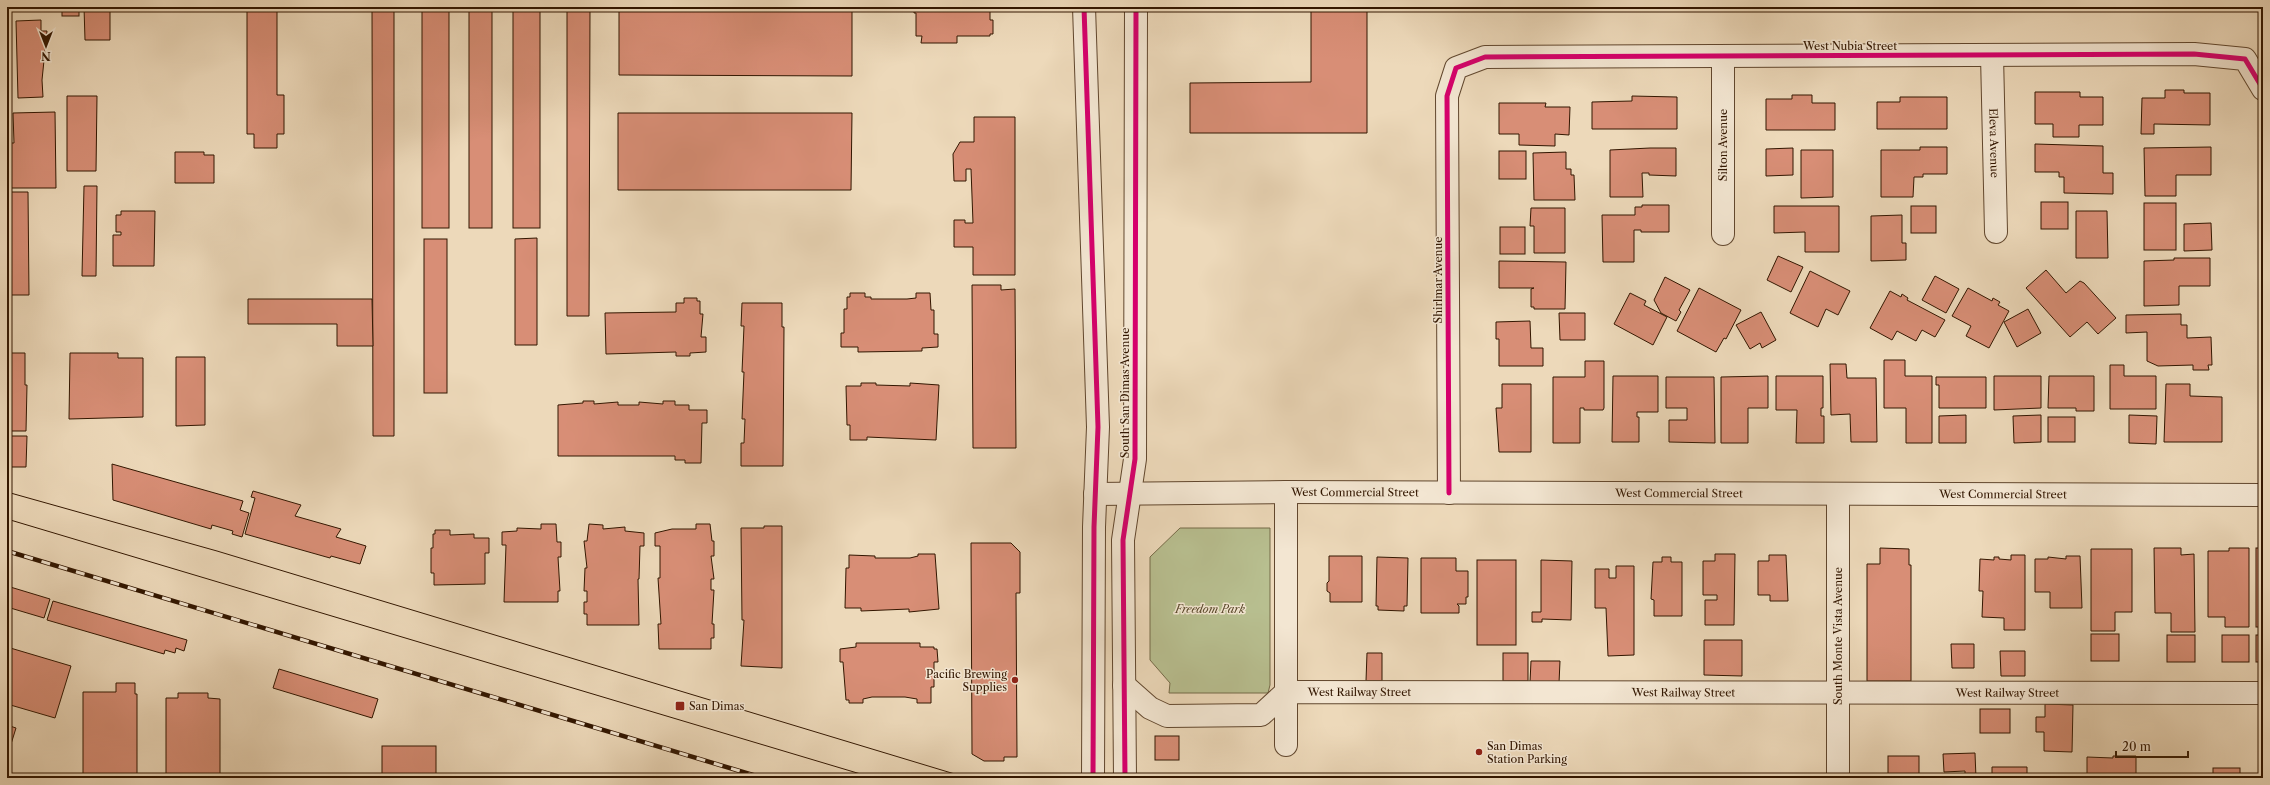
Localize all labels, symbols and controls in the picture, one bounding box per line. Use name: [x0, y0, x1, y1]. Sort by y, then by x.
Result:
north arrow: [26, 26, 66, 66]
street label: West Nubia Street: [1802, 39, 1897, 53]
text: N: [41, 49, 51, 63]
street label: Eleva Avenue: [1986, 108, 2002, 178]
street label: Silton Avenue: [1716, 109, 1730, 181]
street label: Shirlmar Avenue: [1431, 237, 1445, 323]
street label: South San Dimas Avenue: [1118, 328, 1132, 458]
street label: West Commercial Street: [1290, 485, 1419, 499]
street label: West Commercial Street: [1614, 486, 1743, 500]
street label: West Commercial Street: [1938, 487, 2067, 501]
street label: South Monte Vista Avenue: [1831, 567, 1845, 705]
park label: Freedom Park: [1174, 602, 1245, 616]
place label: Pacific Brewing Supplies: [926, 667, 1007, 694]
marker: Pacific Brewing Supplies: [1010, 675, 1020, 685]
street label: West Railway Street: [1307, 685, 1411, 699]
street label: West Railway Street: [1631, 685, 1735, 699]
street label: West Railway Street: [1955, 686, 2059, 700]
place label: San Dimas: [689, 699, 744, 713]
marker: San Dimas: [674, 700, 686, 712]
scale bar: [2116, 733, 2188, 759]
place label: San Dimas Station Parking: [1487, 739, 1567, 766]
text: 20 m: [2122, 739, 2151, 754]
marker: San Dimas Station Parking: [1474, 747, 1484, 757]

